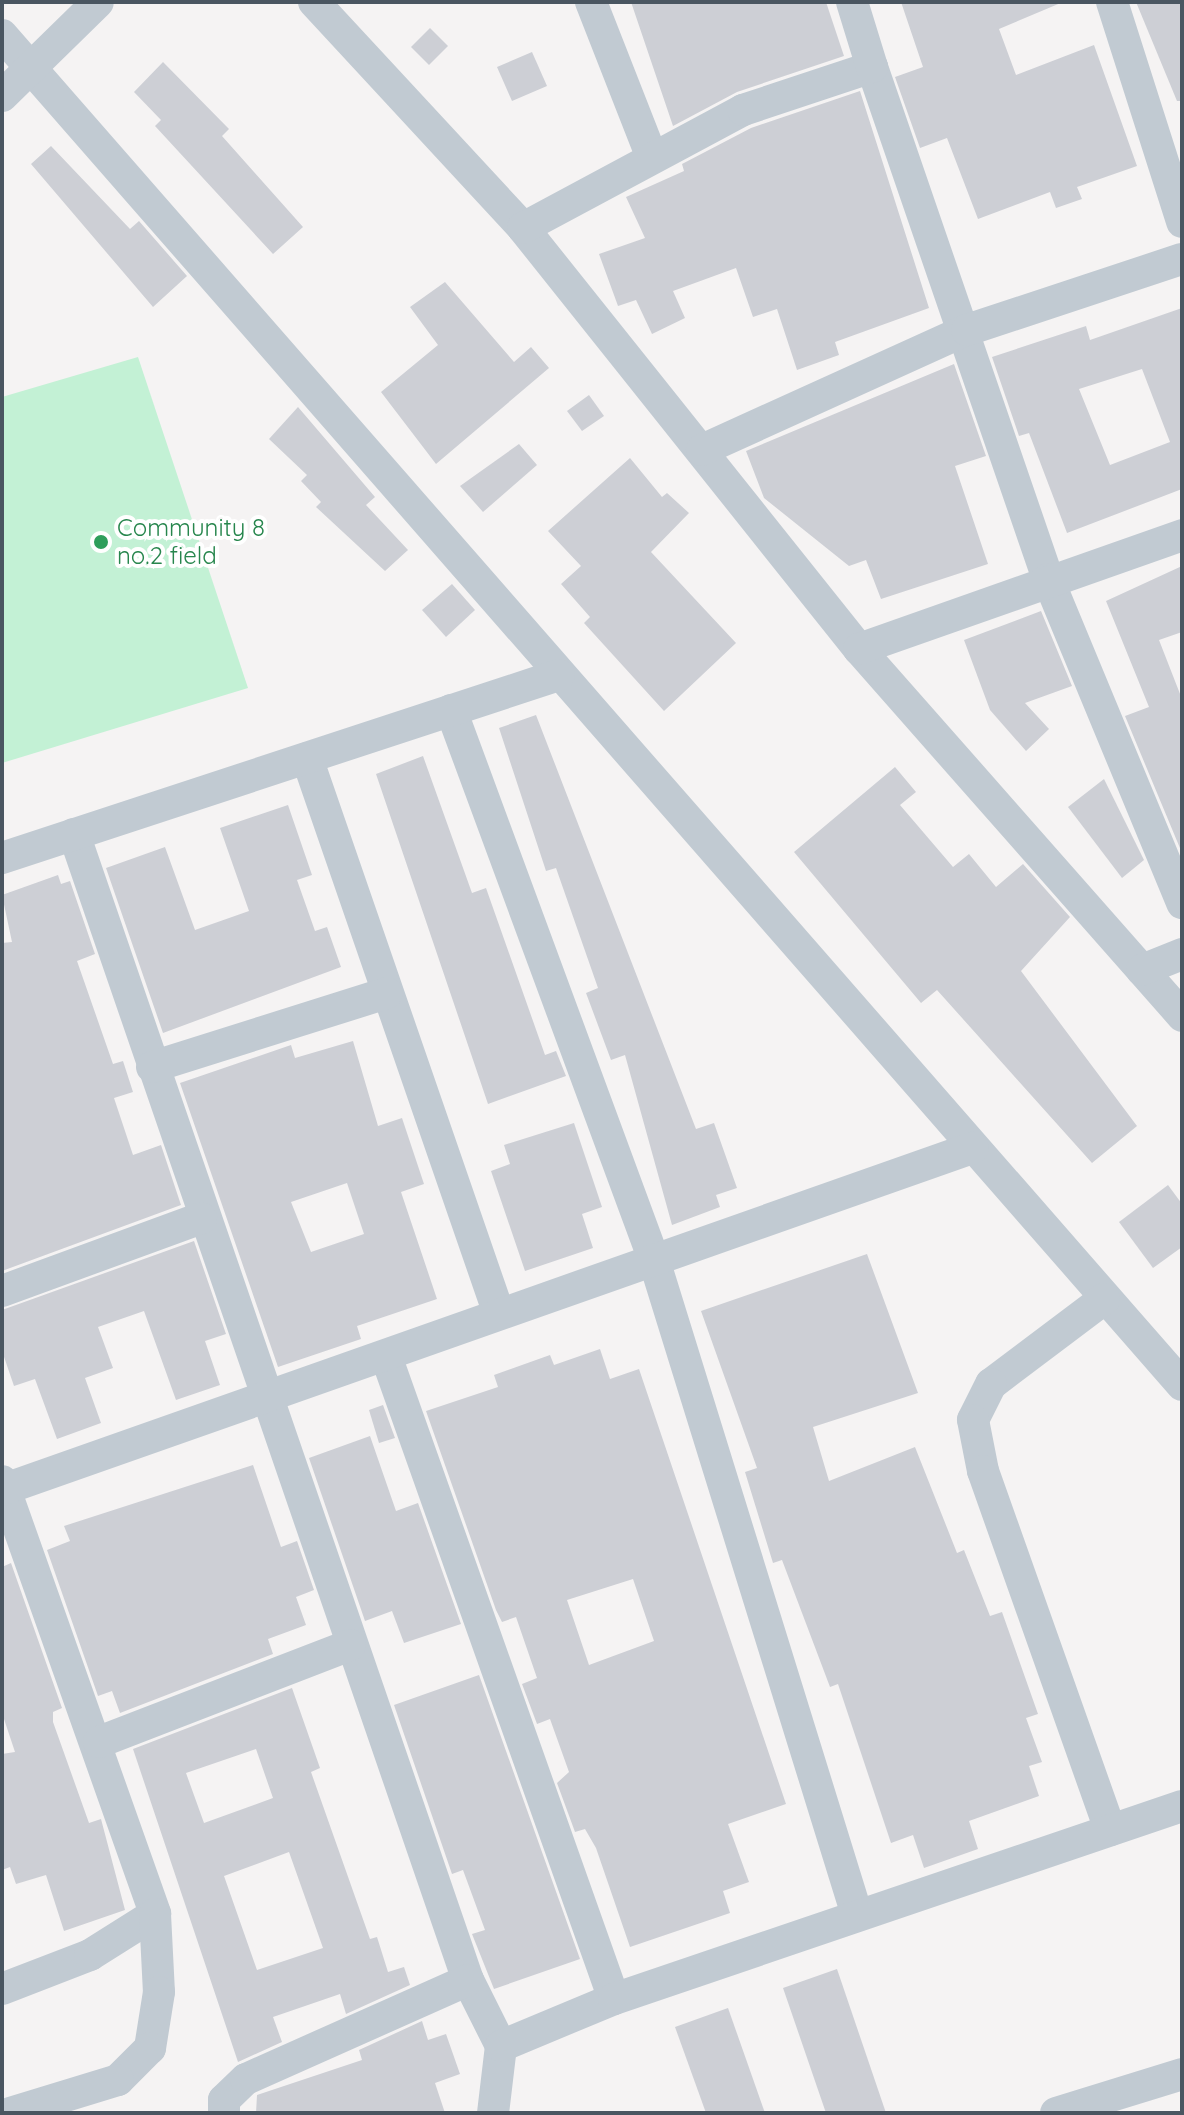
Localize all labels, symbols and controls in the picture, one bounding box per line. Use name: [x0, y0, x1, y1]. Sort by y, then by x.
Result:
place label: Community 8 no.2 field: [117, 514, 265, 570]
marker: Community 8 no.2 field: [92, 533, 110, 551]

